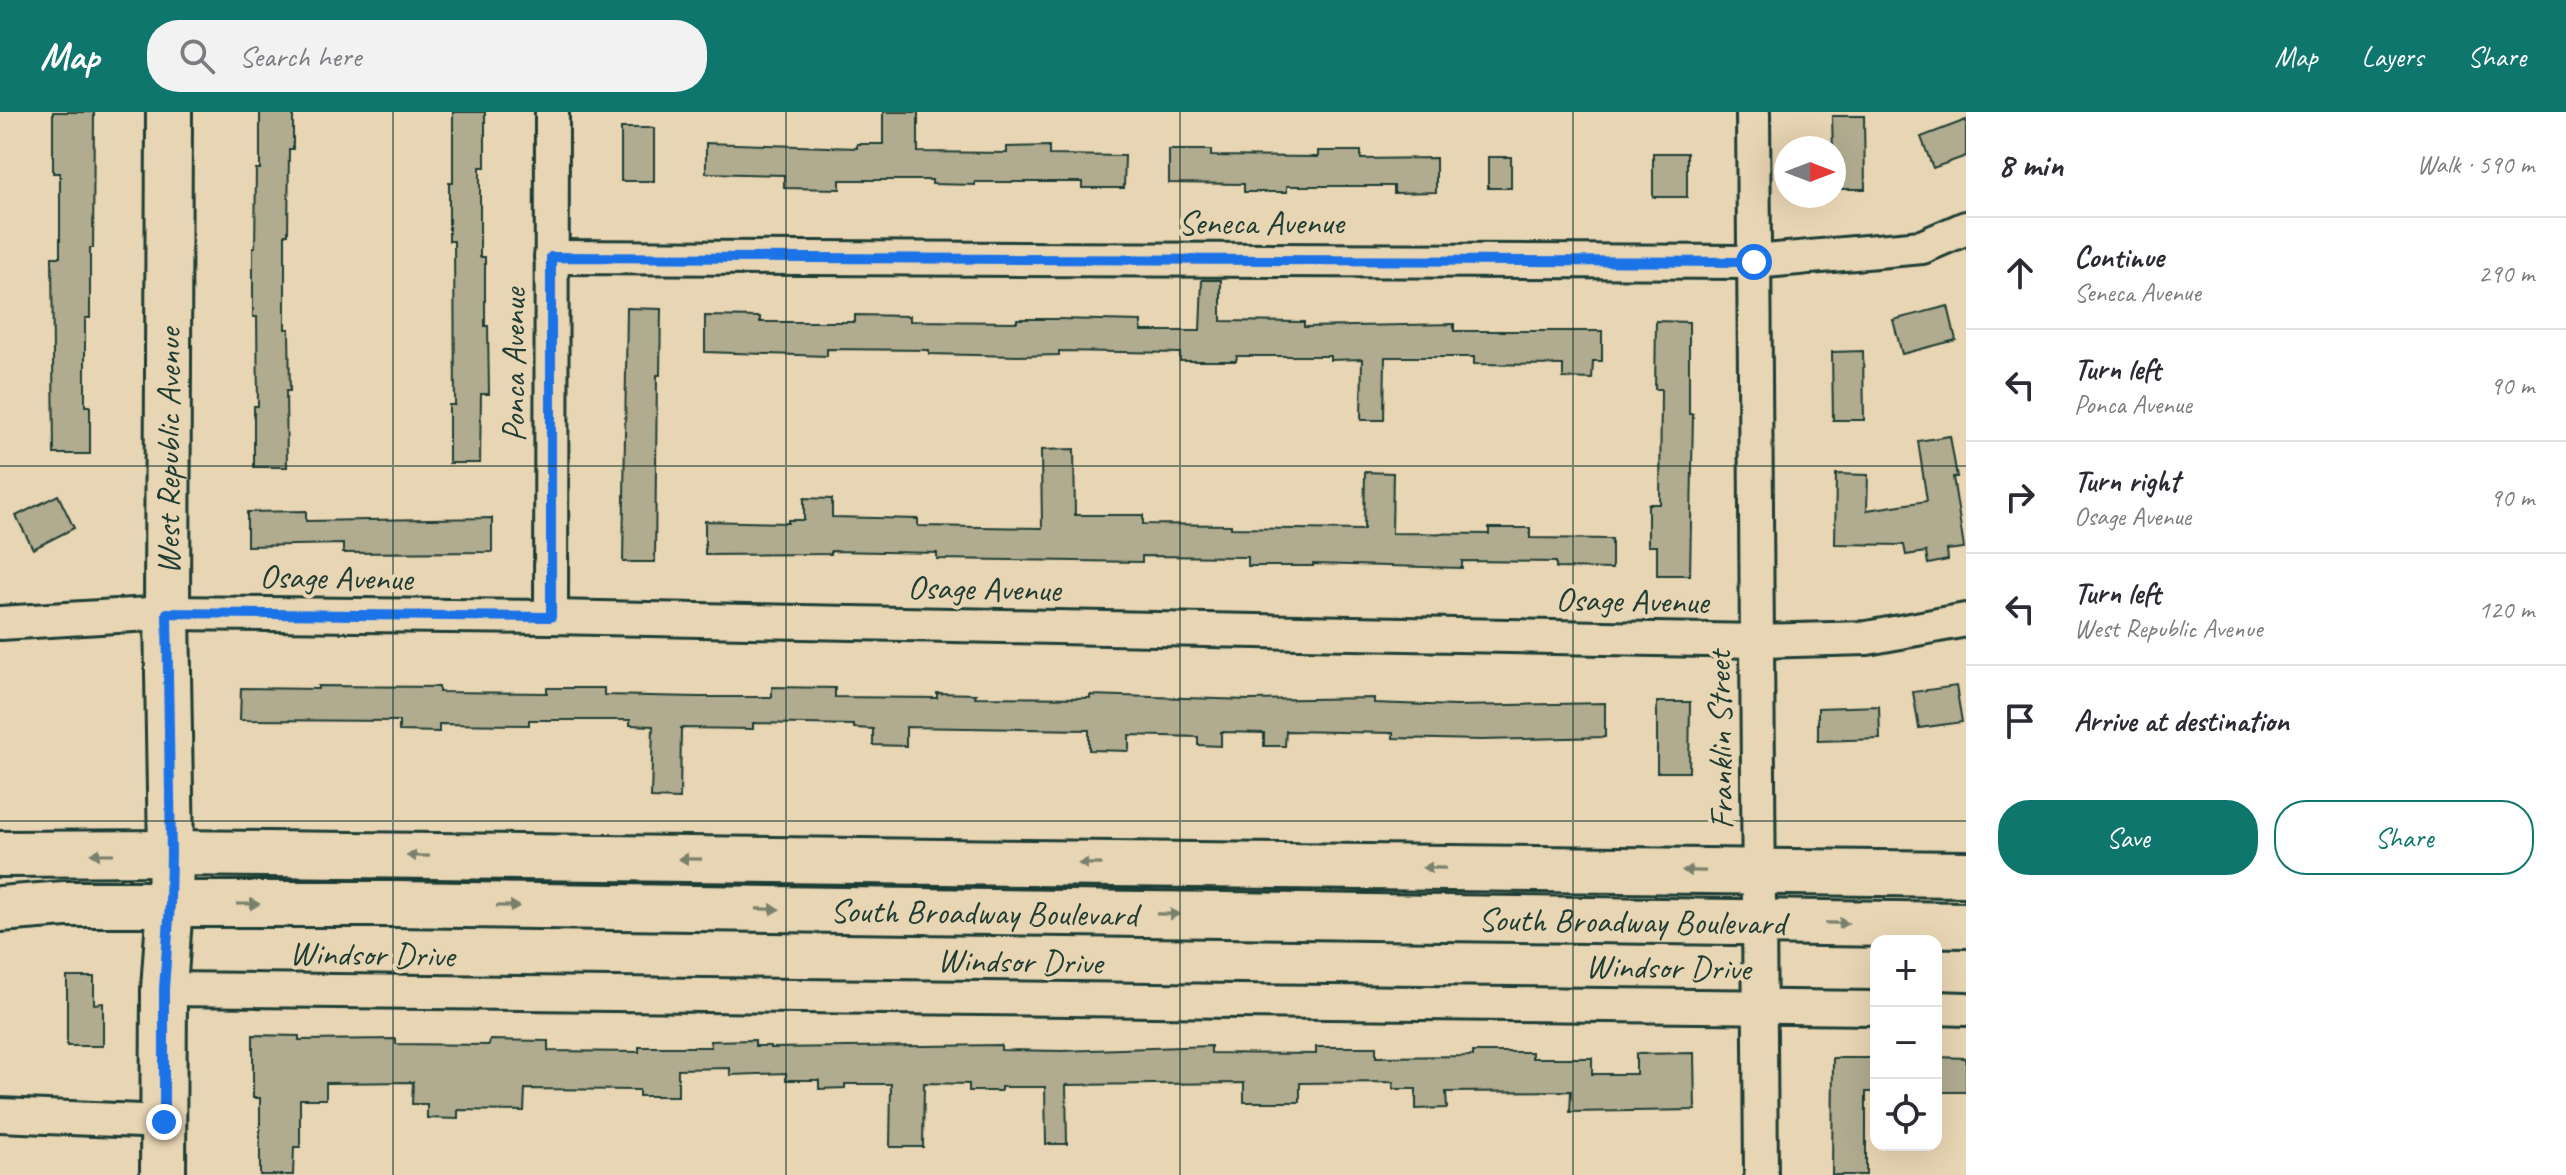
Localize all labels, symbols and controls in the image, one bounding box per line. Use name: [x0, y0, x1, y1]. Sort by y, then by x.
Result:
search box: [147, 20, 707, 92]
text: Map: [40, 33, 99, 80]
icon: search: [175, 34, 219, 78]
text: Search here: [239, 37, 361, 75]
text: Map: [2275, 39, 2318, 74]
text: Layers: [2362, 39, 2423, 74]
text: Share: [2467, 39, 2526, 74]
north arrow: [1774, 136, 1846, 208]
text: 8 min: [1998, 143, 2063, 186]
text: Walk · 590 m: [2417, 148, 2534, 181]
street label: Seneca Avenue: [1178, 201, 1346, 244]
text: Continue: [2074, 238, 2164, 276]
route start: [1736, 244, 1772, 280]
icon: ahead: [1998, 251, 2042, 295]
text: 290 m: [2478, 257, 2534, 290]
text: Seneca Avenue: [2074, 276, 2201, 309]
street label: Ponca Avenue: [492, 286, 535, 442]
street label: West Republic Avenue: [146, 325, 190, 575]
text: Turn left: [2074, 350, 2161, 388]
icon: left: [1998, 363, 2042, 407]
text: 90 m: [2490, 369, 2534, 402]
text: Ponca Avenue: [2074, 388, 2192, 421]
text: Turn right: [2074, 462, 2179, 500]
icon: right: [1998, 475, 2042, 519]
text: 90 m: [2490, 481, 2534, 514]
text: Osage Avenue: [2074, 500, 2191, 533]
street label: Osage Avenue: [259, 554, 415, 600]
street label: Osage Avenue: [907, 565, 1063, 611]
text: Turn left: [2074, 574, 2161, 612]
street label: Osage Avenue: [1555, 577, 1711, 623]
icon: left: [1998, 587, 2042, 631]
text: 120 m: [2478, 593, 2534, 626]
text: West Republic Avenue: [2074, 612, 2262, 645]
street label: Franklin Street: [1697, 647, 1743, 830]
icon: arrive: [1998, 699, 2042, 743]
text: Arrive at destination: [2074, 702, 2289, 740]
button: Save: [1998, 800, 2258, 875]
button: Share: [2274, 800, 2534, 875]
one-way arrow: [89, 847, 114, 860]
one-way arrow: [405, 850, 430, 862]
one-way arrow: [677, 853, 702, 865]
one-way arrow: [1077, 857, 1102, 870]
one-way arrow: [1421, 861, 1446, 874]
one-way arrow: [1681, 864, 1706, 877]
street label: South Broadway Boulevard: [830, 888, 1142, 935]
street label: South Broadway Boulevard: [1478, 897, 1790, 944]
one-way arrow: [236, 898, 261, 910]
one-way arrow: [496, 899, 521, 912]
one-way arrow: [756, 903, 781, 915]
one-way arrow: [1156, 908, 1181, 921]
one-way arrow: [1825, 917, 1850, 929]
street label: Windsor Drive: [289, 931, 458, 977]
map controls: [1870, 935, 1942, 1151]
button: +: [1870, 935, 1942, 1007]
street label: Windsor Drive: [937, 938, 1106, 984]
street label: Windsor Drive: [1585, 944, 1754, 990]
button: −: [1870, 1007, 1942, 1079]
button: locate: [1870, 1079, 1942, 1151]
route end: [146, 1104, 182, 1140]

